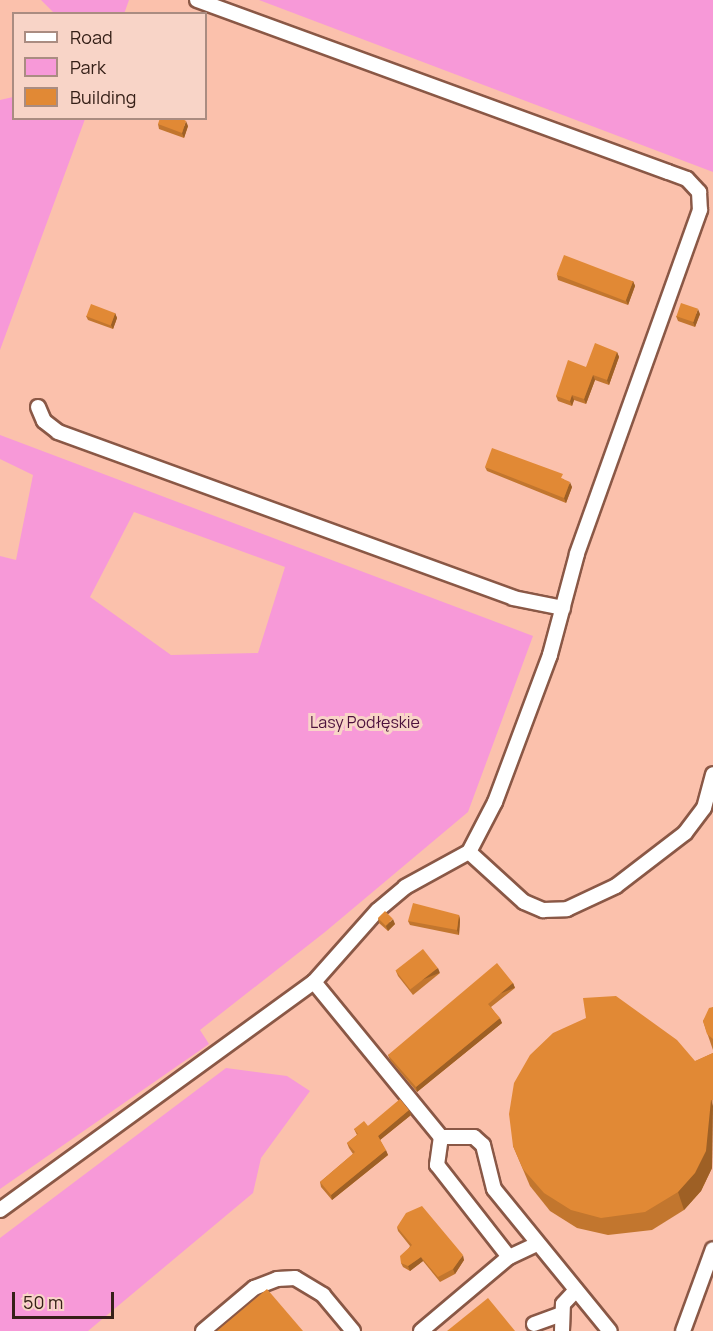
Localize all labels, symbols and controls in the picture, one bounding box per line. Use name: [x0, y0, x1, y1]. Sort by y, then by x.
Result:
legend: [12, 12, 207, 120]
text: Road: [70, 25, 113, 49]
text: Park: [70, 55, 106, 79]
text: Building: [70, 85, 136, 109]
park label: Lasy Podłęskie: [310, 712, 420, 732]
scale bar: [15, 1280, 117, 1318]
text: 50 m: [23, 1290, 63, 1314]

